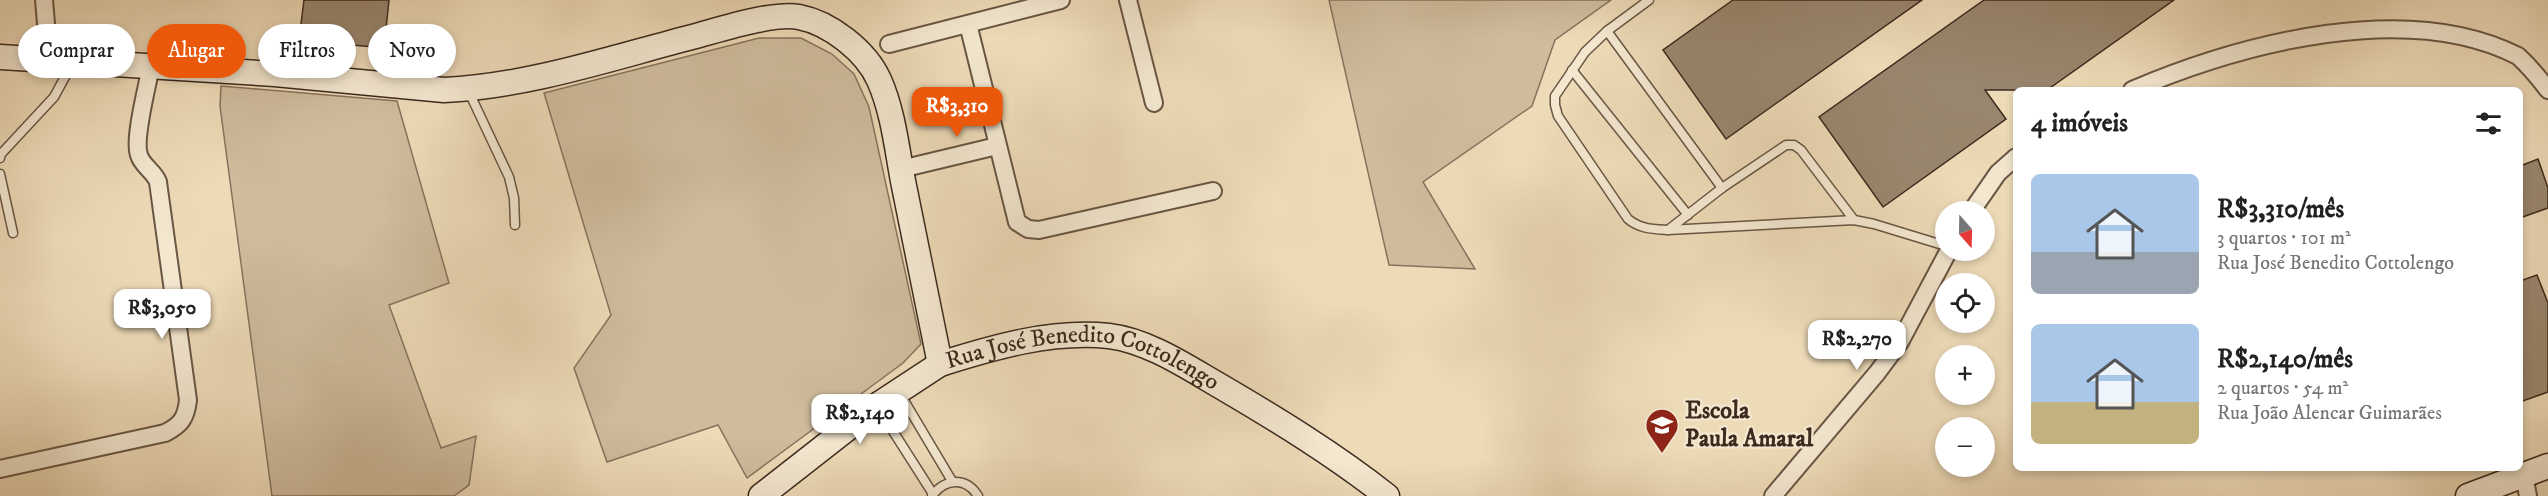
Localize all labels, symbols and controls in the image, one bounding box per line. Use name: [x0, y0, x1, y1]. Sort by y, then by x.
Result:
chip: Comprar: [18, 24, 135, 78]
chip: Alugar: [147, 24, 246, 78]
chip: Filtros: [258, 24, 356, 78]
chip: Novo: [368, 24, 456, 78]
pin: R$3,310: [902, 87, 1012, 138]
text: R$3,310: [926, 94, 988, 119]
text: 4 imóveis: [2031, 107, 2128, 140]
icon: filters: [2472, 107, 2505, 140]
text: R$3,310/mês: [2217, 193, 2344, 226]
icon: home: [2079, 198, 2151, 270]
north arrow: [1935, 201, 1995, 261]
map controls: [1935, 201, 1995, 477]
text: 3 quartos · 101 m²: [2217, 226, 2351, 251]
text: Rua José Benedito Cottolengo: [2217, 251, 2454, 276]
button: locate: [1935, 273, 1995, 333]
pin: R$3,050: [107, 289, 217, 340]
text: R$3,050: [128, 296, 196, 321]
street label: Rua José Benedito Cottolengo: [942, 320, 1225, 397]
pin: R$2,270: [1802, 320, 1912, 371]
text: R$2,270: [1822, 327, 1892, 352]
text: R$2,140/mês: [2217, 343, 2353, 376]
button: +: [1935, 345, 1995, 405]
icon: home: [2079, 348, 2151, 420]
text: 2 quartos · 54 m²: [2217, 376, 2348, 401]
pin: R$2,140: [805, 394, 915, 445]
place label: Escola Paula Amaral: [1685, 396, 1814, 454]
text: R$2,140: [825, 401, 895, 426]
text: Rua João Alencar Guimarães: [2217, 401, 2442, 426]
school or university icon: Escola Paula Amaral: [1644, 407, 1680, 454]
button: −: [1935, 417, 1995, 477]

